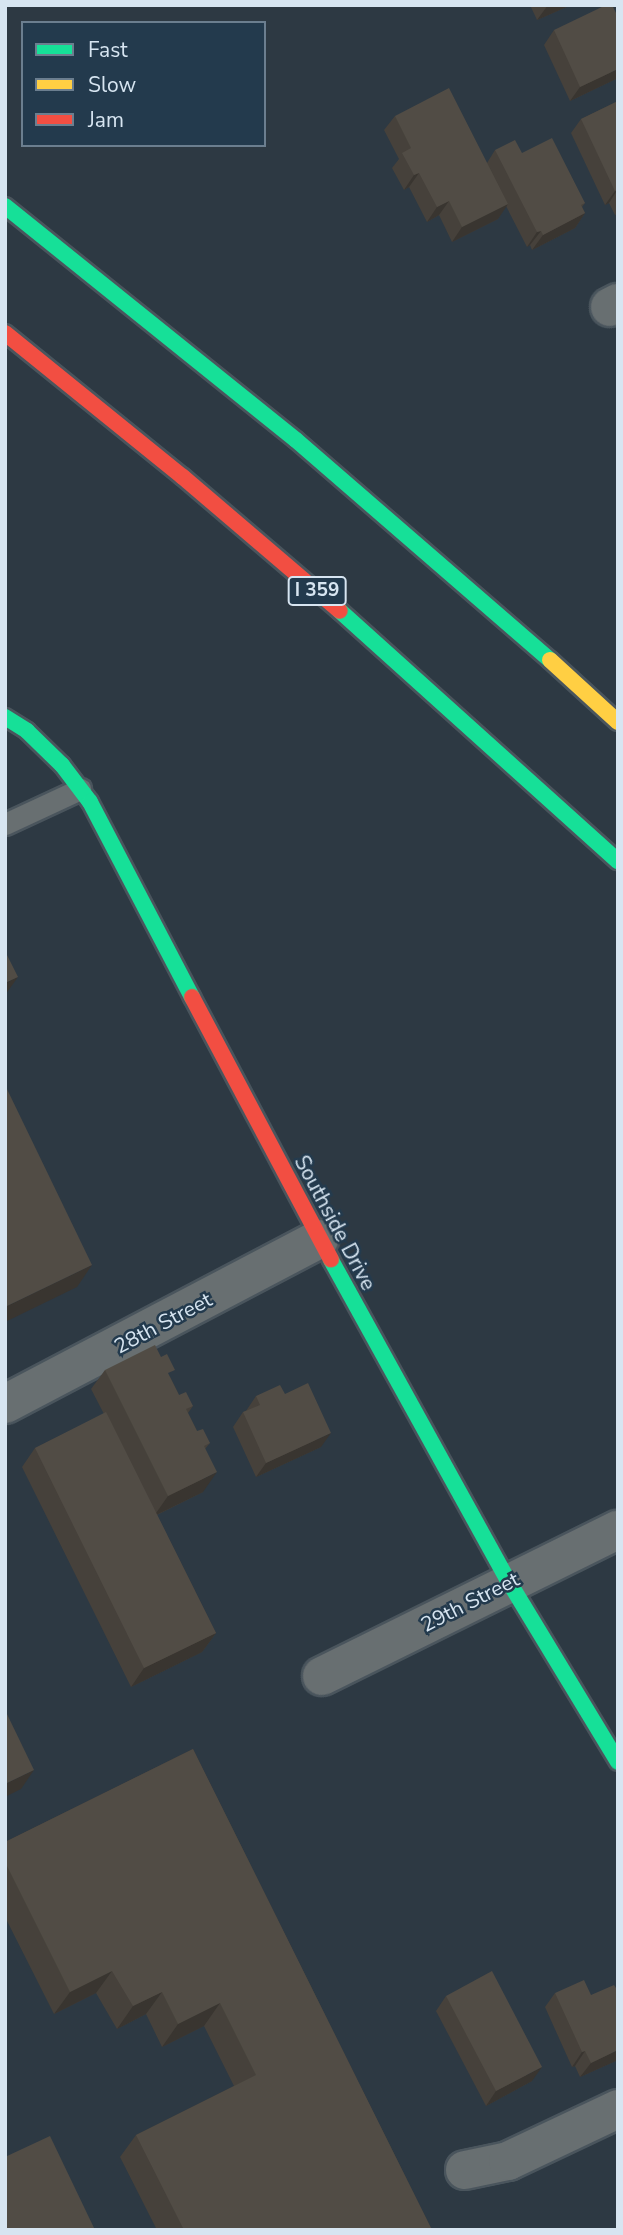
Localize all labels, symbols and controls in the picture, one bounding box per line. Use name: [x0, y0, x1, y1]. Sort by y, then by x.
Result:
legend: [21, 21, 266, 147]
text: Fast: [88, 36, 128, 64]
text: Slow: [88, 71, 136, 99]
text: Jam: [88, 106, 124, 134]
road number: I 359: [287, 576, 347, 606]
street label: Southside Drive: [289, 1151, 381, 1295]
street label: 28th Street: [110, 1287, 216, 1359]
street label: 29th Street: [417, 1566, 523, 1638]

